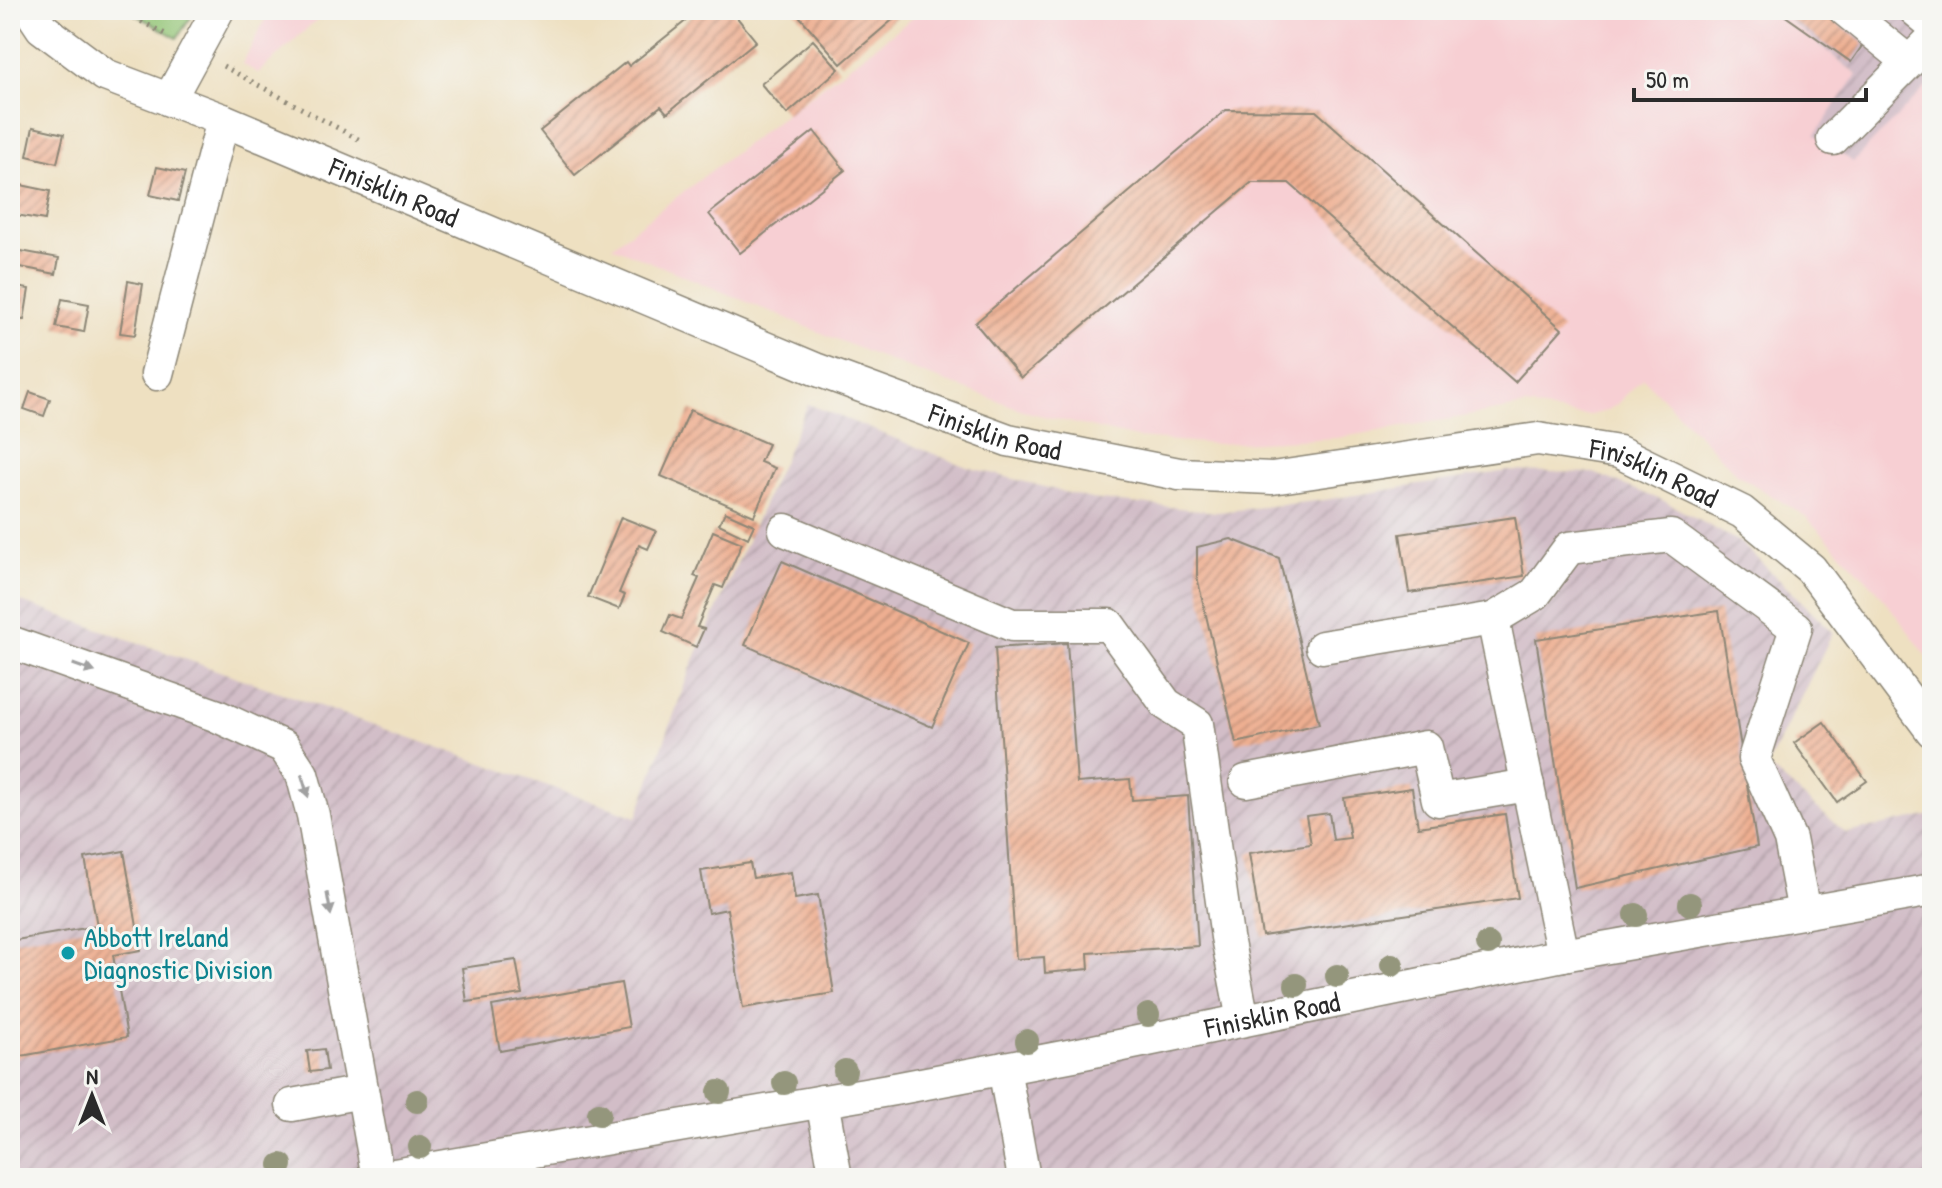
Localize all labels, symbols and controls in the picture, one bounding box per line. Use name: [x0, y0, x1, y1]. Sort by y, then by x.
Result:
scale bar: [1634, 52, 1866, 102]
text: 50 m: [1646, 63, 1689, 95]
street label: Finisklin Road: [323, 147, 465, 236]
street label: Finisklin Road: [923, 393, 1065, 469]
street label: Finisklin Road: [1586, 428, 1724, 516]
one-way arrow: [72, 663, 96, 675]
one-way arrow: [299, 774, 312, 798]
one-way arrow: [323, 891, 335, 916]
place label: Abbott Ireland Diagnostic Division: [84, 918, 273, 988]
marker: Abbott Ireland Diagnostic Division: [59, 944, 77, 962]
street label: Finisklin Road: [1200, 982, 1343, 1047]
north arrow: [52, 1056, 132, 1136]
text: N: [86, 1061, 98, 1091]

